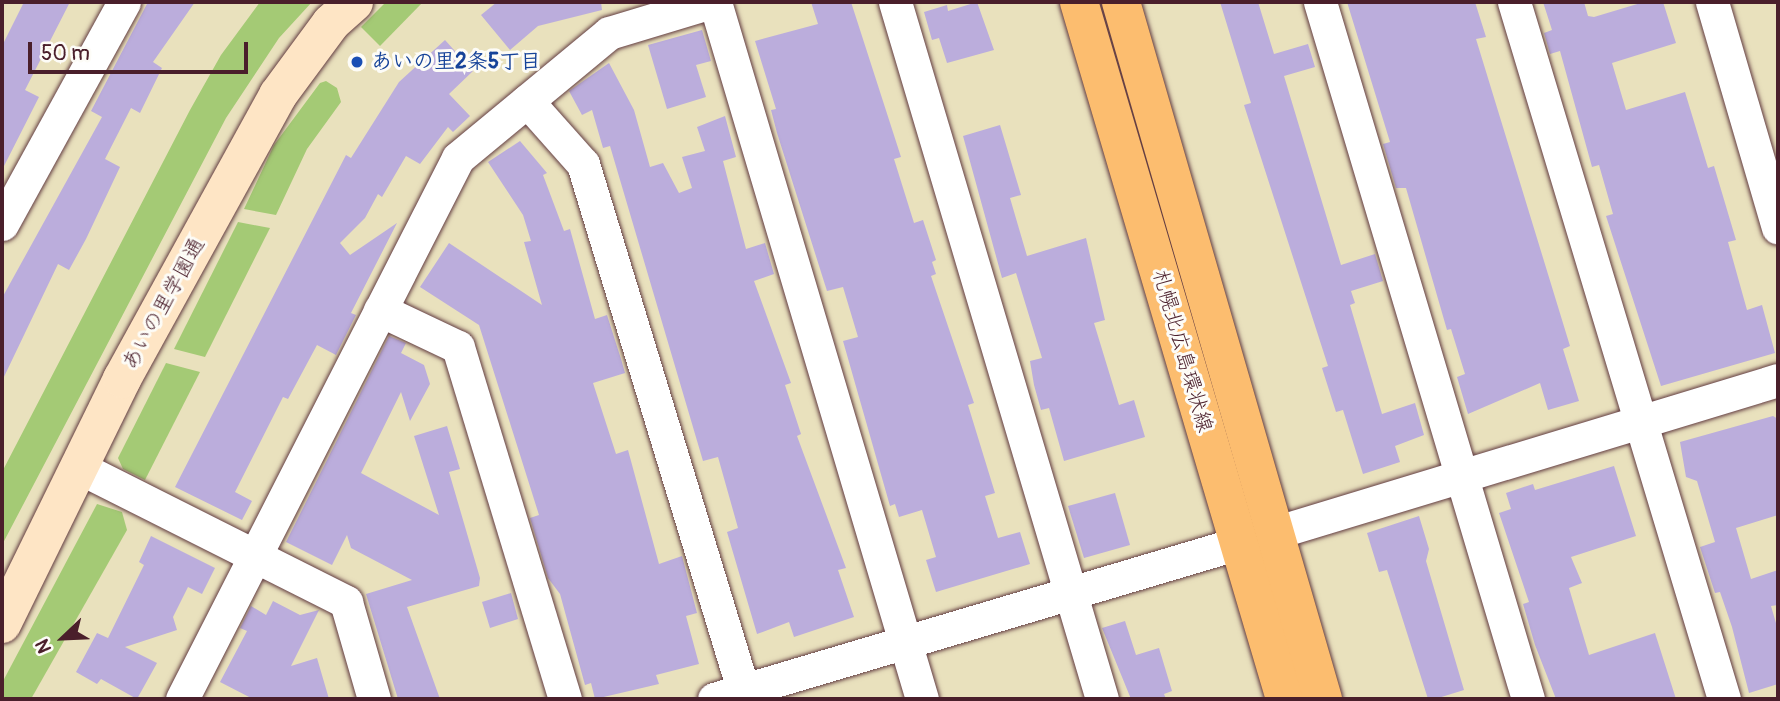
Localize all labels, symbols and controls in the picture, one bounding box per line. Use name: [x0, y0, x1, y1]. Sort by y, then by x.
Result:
scale bar: [32, 28, 252, 72]
text: 50 m: [41, 40, 90, 67]
place label: あいの里2条5丁目: [371, 49, 541, 75]
marker: あいの里2条5丁目: [349, 54, 365, 70]
street label: あいの里学園通: [117, 234, 211, 374]
street label: 札幌北広島環状線: [1147, 267, 1217, 435]
north arrow: [28, 603, 98, 673]
text: N: [30, 636, 57, 657]

